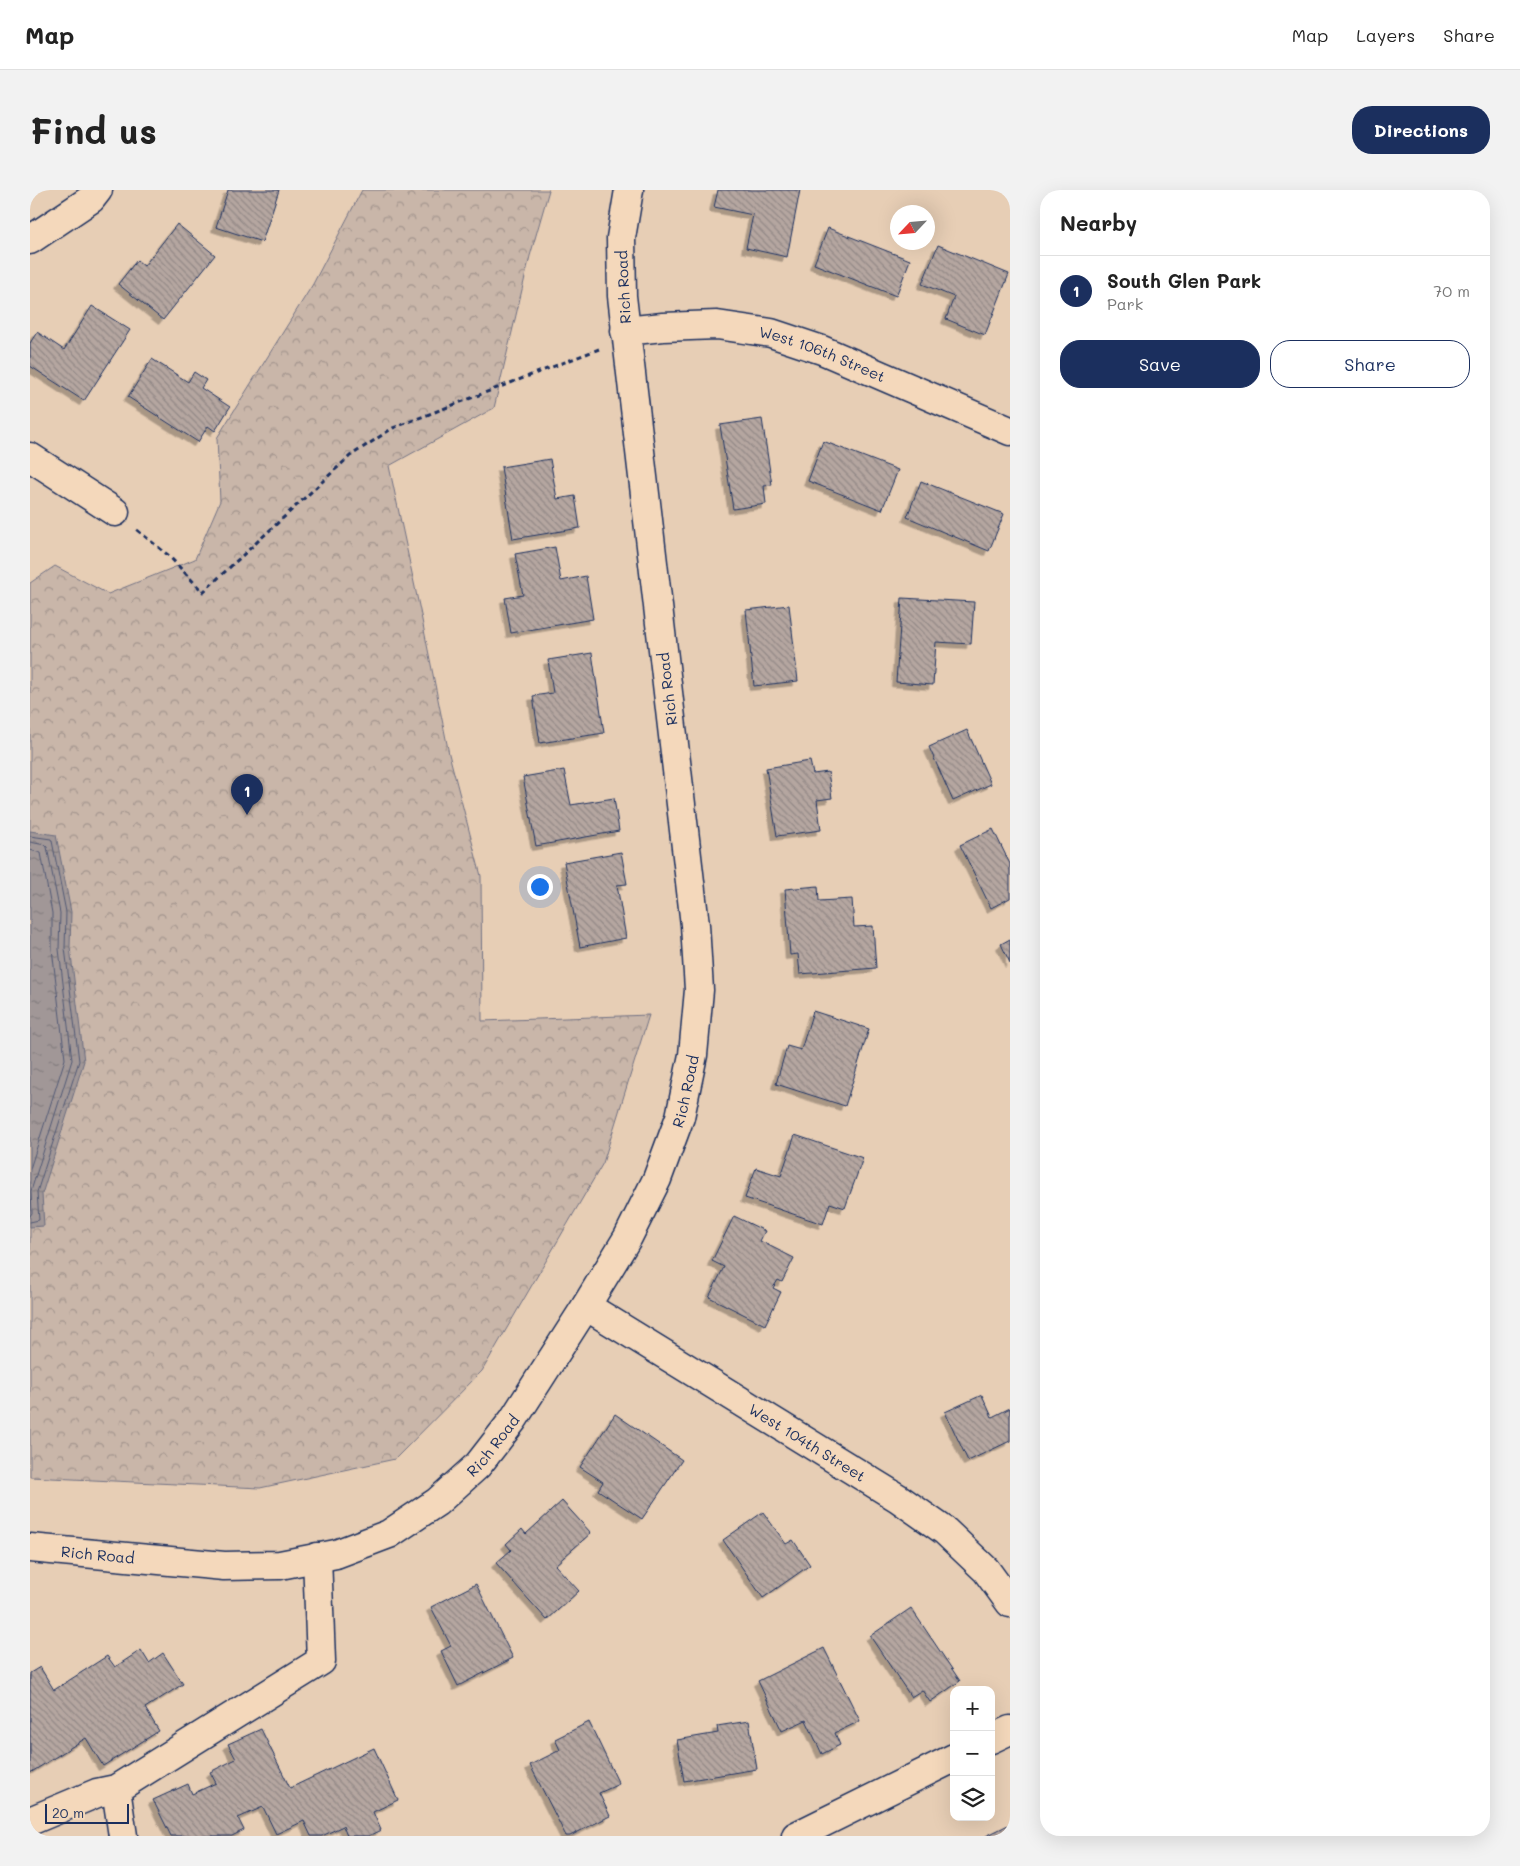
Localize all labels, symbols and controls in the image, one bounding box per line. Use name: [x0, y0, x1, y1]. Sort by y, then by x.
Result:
text: Map: [25, 19, 74, 50]
text: Map: [1292, 23, 1328, 47]
text: Layers: [1356, 23, 1415, 47]
text: Share: [1443, 23, 1495, 47]
button: Directions: [1352, 106, 1490, 154]
text: Find us: [30, 107, 157, 153]
north arrow: [890, 205, 935, 250]
text: Nearby: [1060, 209, 1137, 236]
street label: Rich Road: [611, 250, 635, 324]
text: South Glen Park: [1107, 268, 1261, 293]
text: 1: [1072, 280, 1080, 301]
text: 70 m: [1433, 280, 1470, 301]
text: Park: [1107, 293, 1143, 314]
street label: West 106th Street: [758, 321, 889, 386]
button: Save: [1060, 340, 1260, 388]
button: Share: [1270, 340, 1470, 388]
street label: Rich Road: [653, 651, 681, 727]
pin: 1: [231, 774, 263, 815]
your location: [527, 874, 553, 900]
street label: Rich Road: [667, 1053, 703, 1130]
street label: West 104th Street: [745, 1399, 870, 1486]
street label: Rich Road: [462, 1410, 524, 1481]
street label: Rich Road: [60, 1541, 135, 1568]
map controls: [950, 1686, 995, 1821]
button: +: [950, 1686, 995, 1731]
button: −: [950, 1731, 995, 1776]
button: layers: [950, 1776, 995, 1821]
scale bar: [45, 1801, 129, 1824]
text: 20 m: [52, 1803, 84, 1822]

